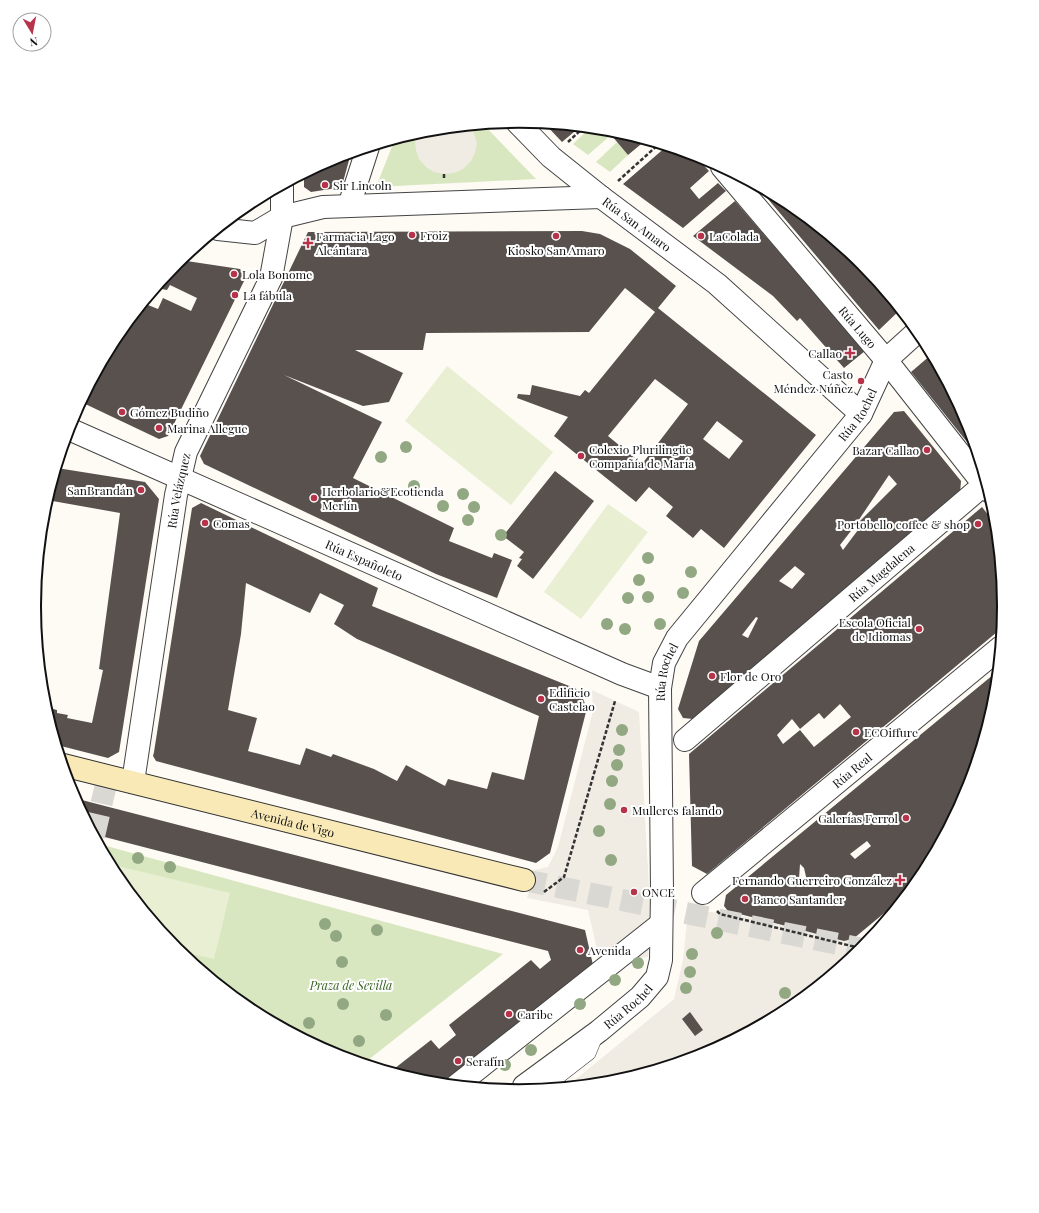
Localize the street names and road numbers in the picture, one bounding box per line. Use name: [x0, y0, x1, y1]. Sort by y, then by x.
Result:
street label: Rúa San Amaro: [600, 193, 675, 255]
street label: Rúa Lugo: [836, 303, 881, 352]
street label: Rúa Rochel: [834, 385, 880, 444]
street label: Rúa Velázquez: [163, 451, 194, 529]
street label: Rúa Españoleto: [323, 536, 406, 584]
street label: Rúa Magdalena: [845, 540, 917, 605]
street label: Rúa Rochel: [652, 639, 681, 701]
street label: Rúa Real: [829, 749, 875, 791]
street label: Avenida de Vigo: [249, 804, 337, 841]
street label: Rúa Rochel: [600, 980, 656, 1032]

